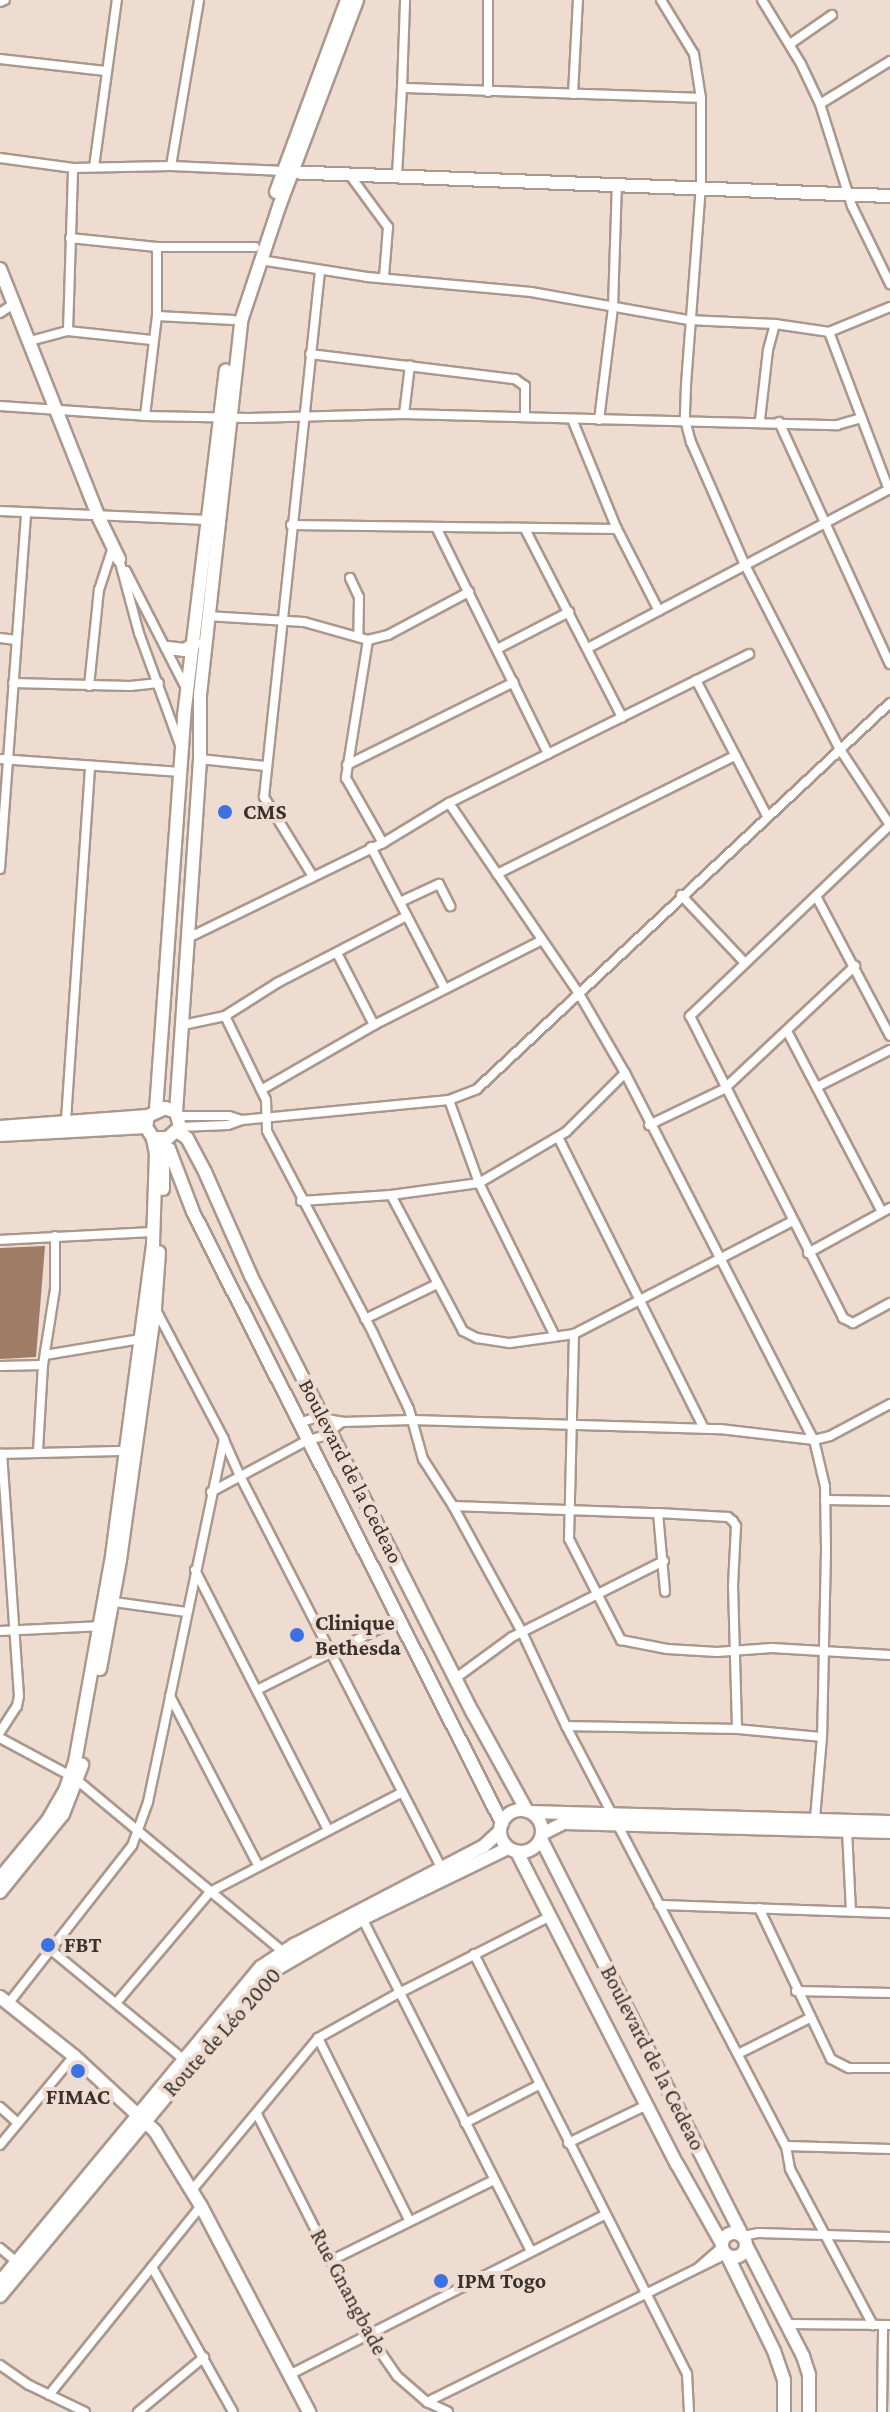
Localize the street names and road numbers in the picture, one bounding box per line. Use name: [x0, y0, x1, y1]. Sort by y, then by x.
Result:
street label: Boulevard de la Cedeao: [293, 1374, 409, 1568]
street label: Boulevard de la Cedeao: [595, 1961, 711, 2155]
street label: Route de Léo 2000: [157, 1962, 287, 2102]
street label: Rue Gnangbade: [305, 2225, 393, 2359]

